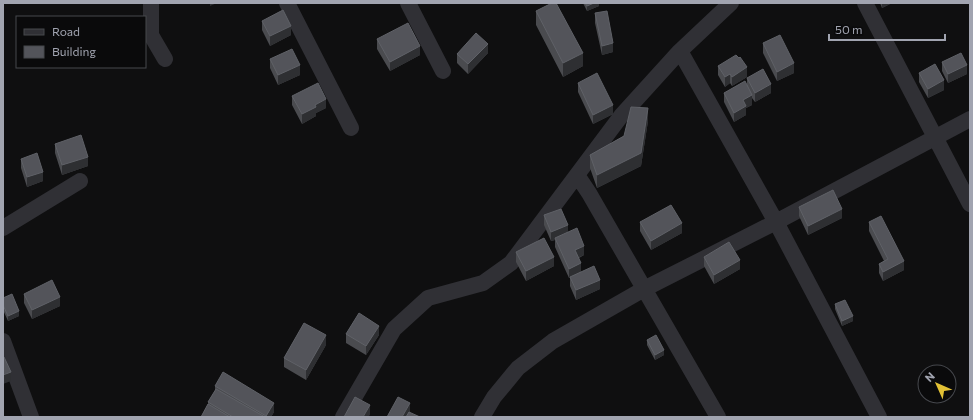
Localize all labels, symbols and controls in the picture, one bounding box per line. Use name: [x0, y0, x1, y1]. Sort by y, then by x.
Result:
legend: [16, 16, 146, 68]
scale bar: [829, 16, 945, 42]
text: 50 m: [835, 22, 863, 36]
text: Road: [52, 24, 80, 38]
text: Building: [52, 44, 96, 58]
north arrow: [917, 364, 957, 404]
text: N: [922, 369, 937, 384]

